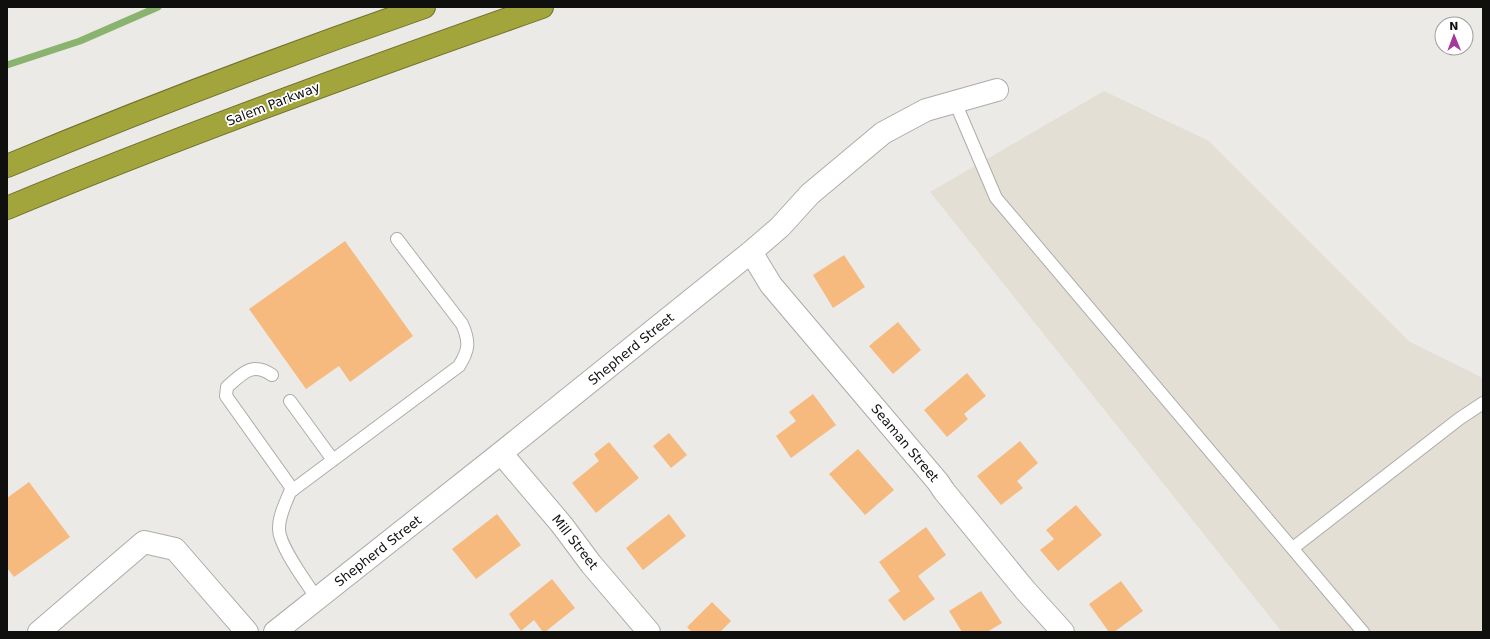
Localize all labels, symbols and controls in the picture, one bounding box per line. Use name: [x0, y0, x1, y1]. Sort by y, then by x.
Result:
north arrow: [1434, 16, 1474, 56]
text: N: [1449, 20, 1459, 33]
street label: Salem Parkway: [224, 79, 322, 129]
street label: Shepherd Street: [585, 310, 677, 388]
street label: Seaman Street: [868, 401, 942, 485]
street label: Shepherd Street: [332, 512, 424, 590]
street label: Mill Street: [549, 512, 601, 572]

